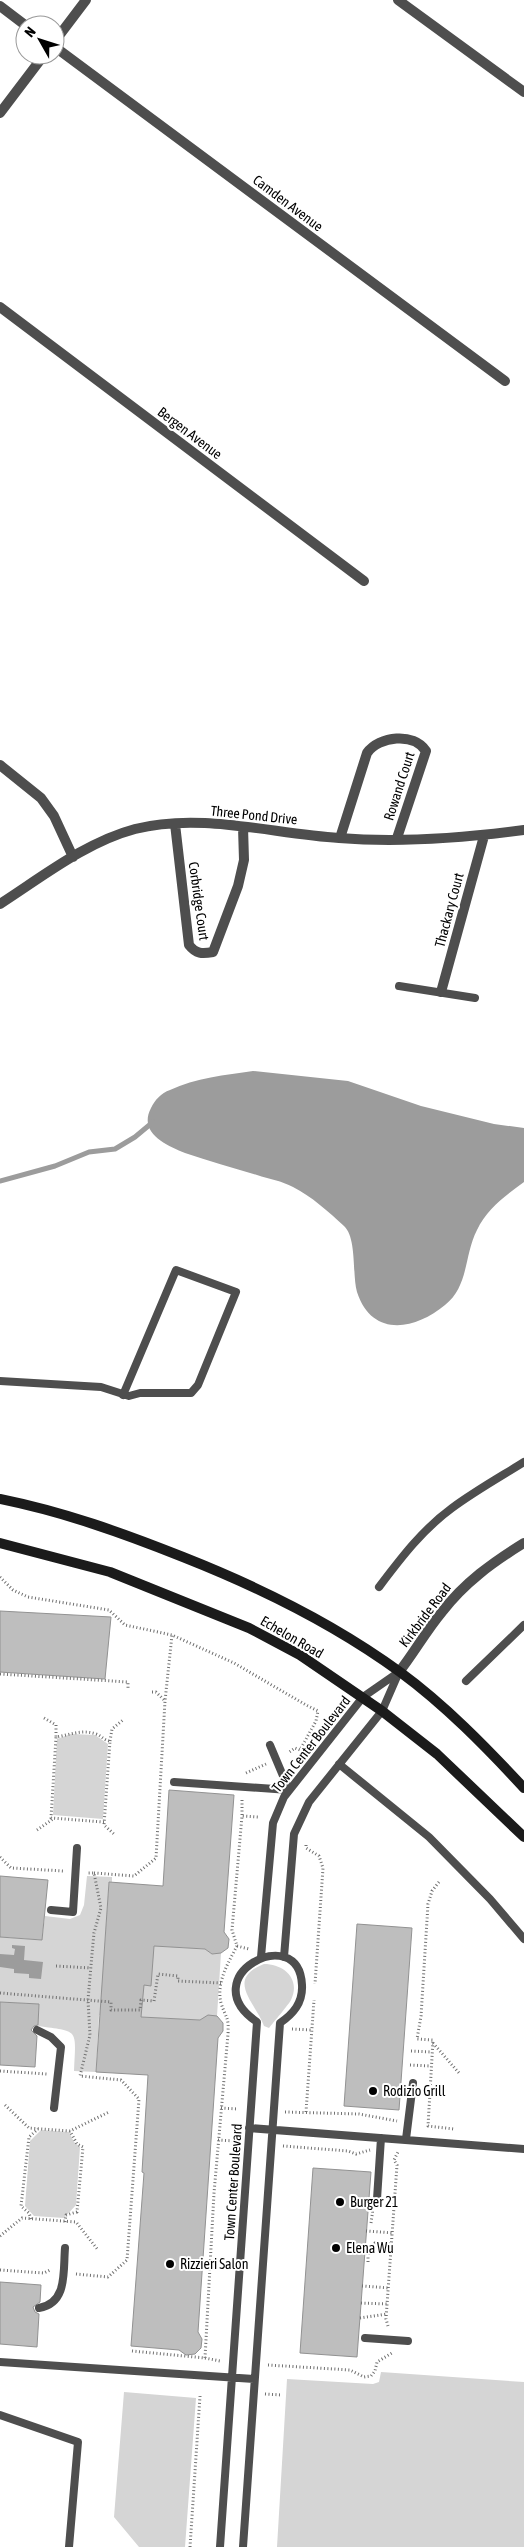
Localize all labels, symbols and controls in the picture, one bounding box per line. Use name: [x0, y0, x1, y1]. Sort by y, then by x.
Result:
north arrow: [15, 15, 65, 65]
text: N: [21, 24, 39, 40]
street label: Camden Avenue: [250, 172, 326, 234]
street label: Bergen Avenue: [155, 404, 225, 462]
street label: Rowand Court: [380, 750, 418, 822]
street label: Three Pond Drive: [210, 802, 298, 828]
street label: Corbridge Court: [186, 861, 212, 941]
street label: Thackary Court: [431, 871, 467, 949]
street label: Kirkbride Road: [396, 1580, 454, 1650]
street label: Echelon Road: [258, 1613, 326, 1661]
street label: Town Center Boulevard: [269, 1693, 353, 1795]
place label: Rodizio Grill: [383, 2083, 446, 2099]
marker: Rodizio Grill: [367, 2085, 379, 2097]
street label: Town Center Boulevard: [221, 2123, 245, 2241]
place label: Burger 21: [350, 2194, 398, 2210]
marker: Burger 21: [334, 2196, 346, 2208]
place label: Elena Wu: [346, 2240, 394, 2256]
marker: Elena Wu: [330, 2242, 342, 2254]
place label: Rizzieri Salon: [180, 2256, 248, 2272]
marker: Rizzieri Salon: [164, 2258, 176, 2270]

